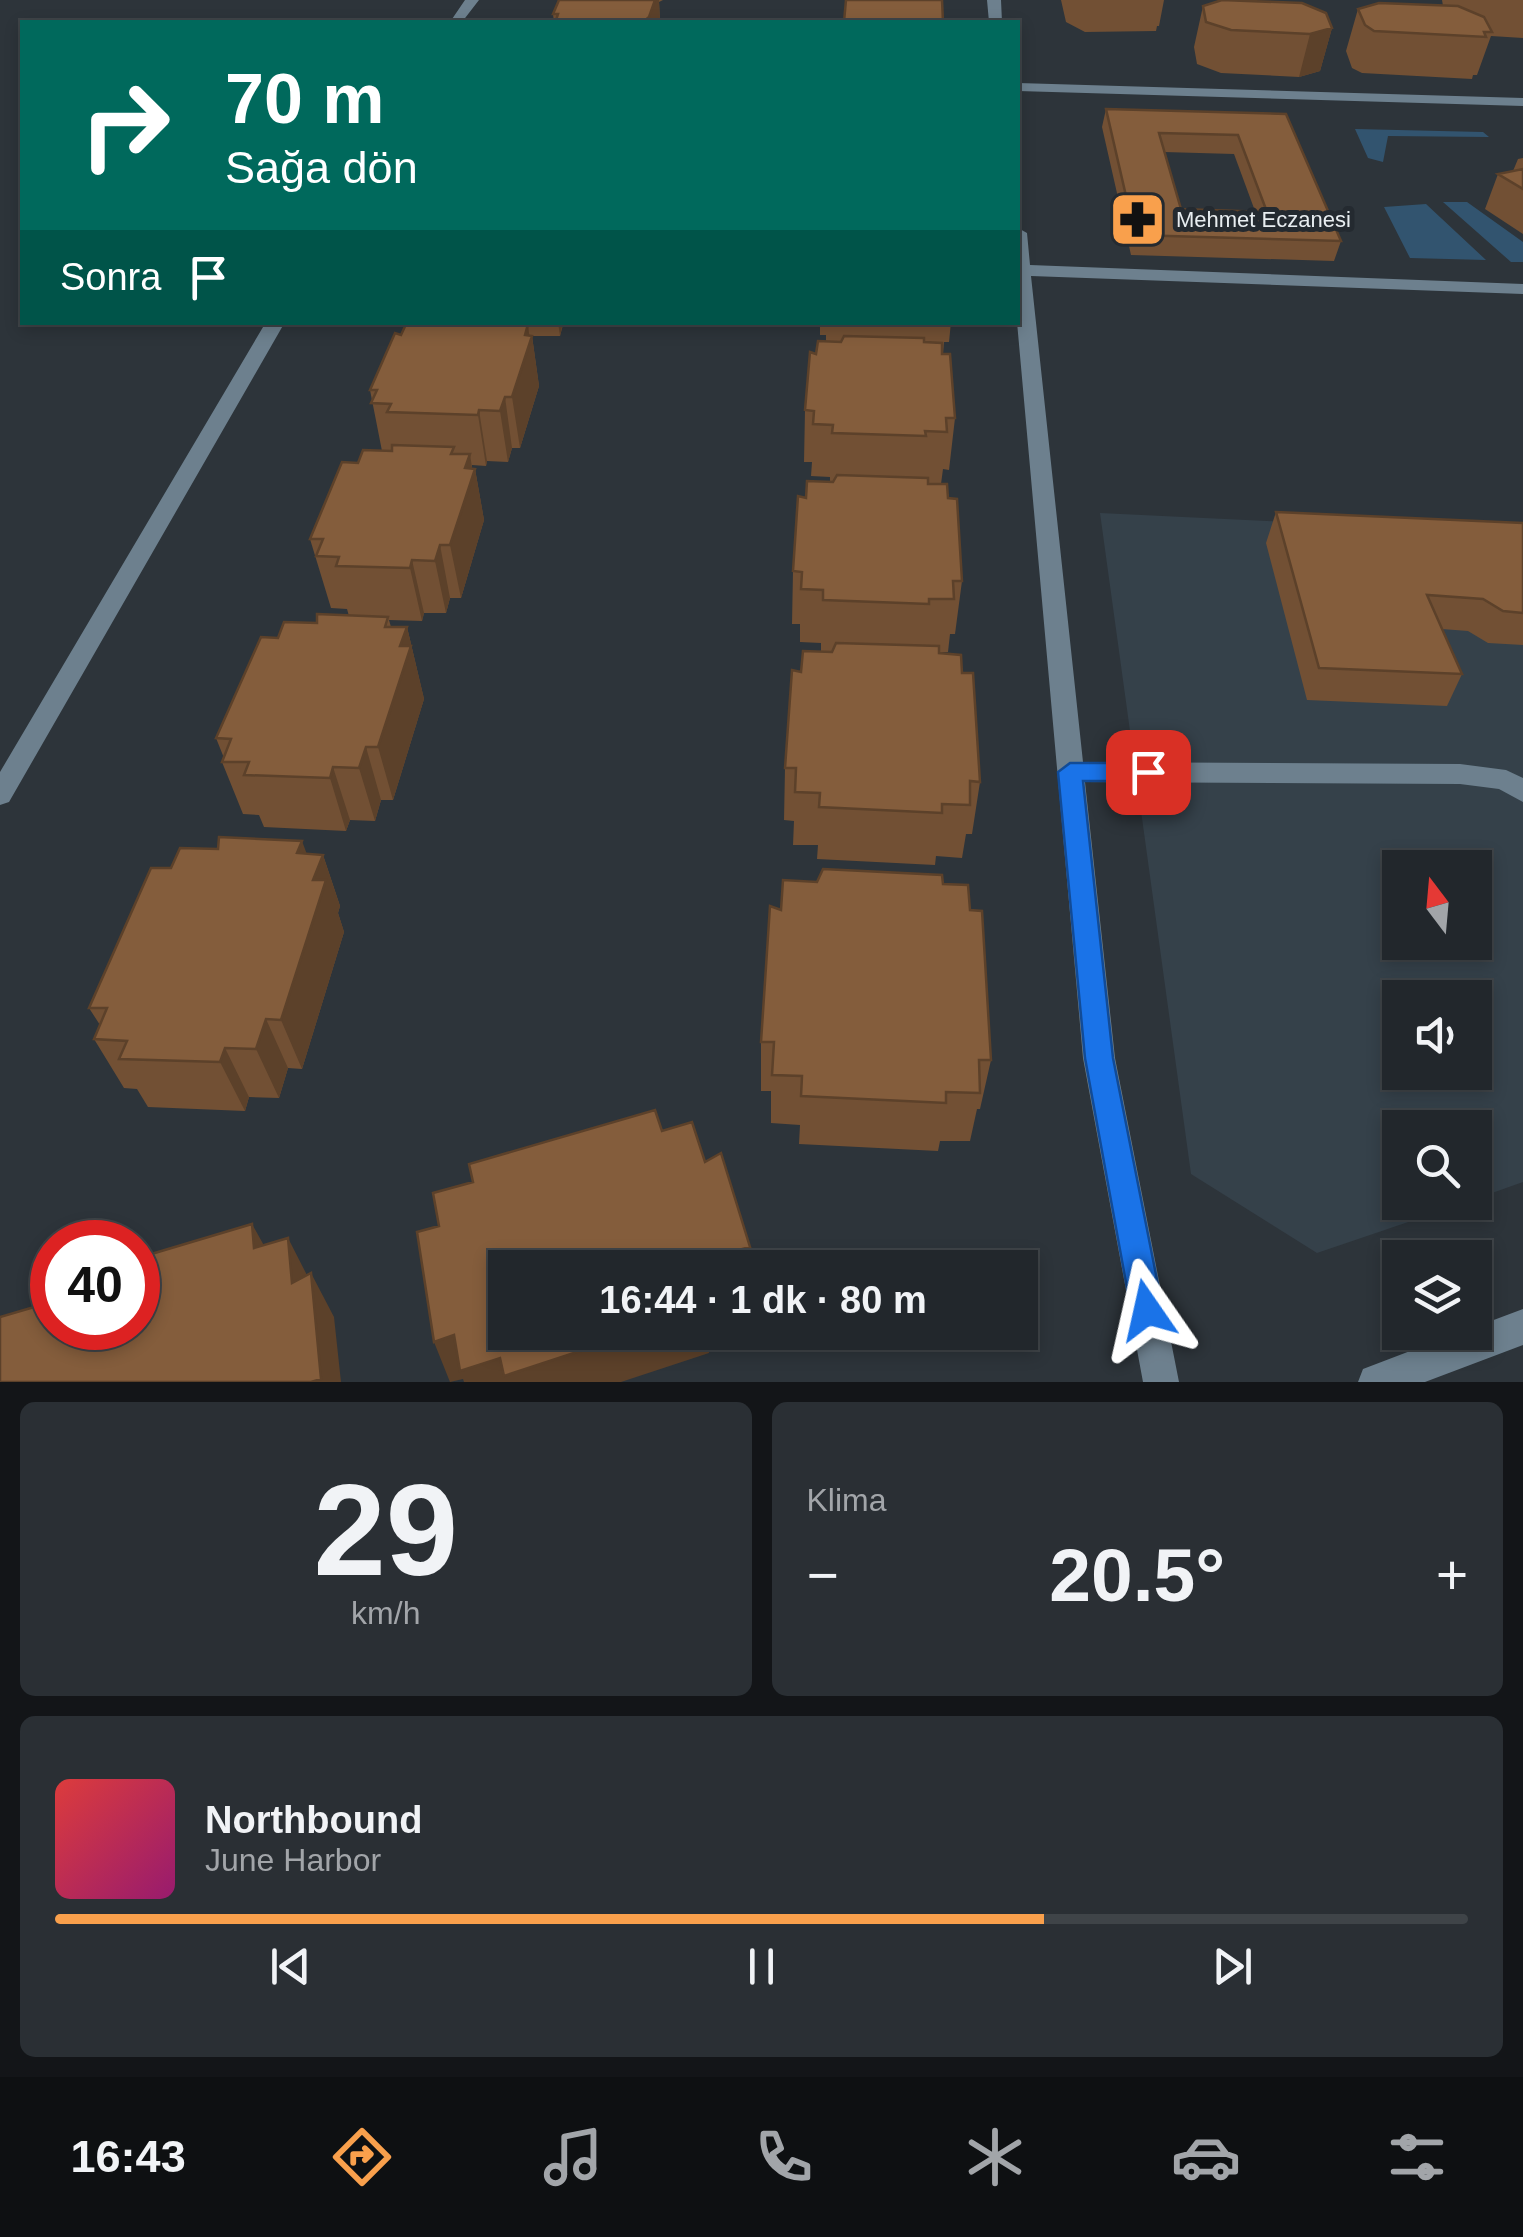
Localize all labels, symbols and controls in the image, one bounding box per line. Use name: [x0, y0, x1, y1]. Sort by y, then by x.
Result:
icon: right: [60, 60, 190, 190]
text: 70 m: [225, 60, 385, 138]
text: Sağa dön: [225, 142, 418, 193]
pharmacy icon: Mehmet Eczanesi: [1107, 189, 1167, 249]
place label: Mehmet Eczanesi: [1176, 207, 1351, 232]
icon: arrive: [181, 250, 236, 305]
text: Sonra: [60, 256, 161, 298]
pin: [1106, 730, 1191, 815]
icon: arrive: [1121, 745, 1176, 800]
north arrow: [1382, 850, 1492, 960]
map controls: [1382, 850, 1492, 1350]
button: sound: [1382, 980, 1492, 1090]
button: search: [1382, 1110, 1492, 1220]
speed limit sign: 40: [30, 1220, 160, 1350]
button: layers: [1382, 1240, 1492, 1350]
position arrow: [1095, 1258, 1199, 1362]
text: 16:44 · 1 dk · 80 m: [599, 1279, 927, 1321]
text: 29: [313, 1457, 458, 1603]
text: Klima: [807, 1482, 887, 1518]
text: 20.5°: [1049, 1533, 1225, 1617]
text: −: [807, 1544, 839, 1606]
text: +: [1436, 1544, 1468, 1606]
text: km/h: [351, 1595, 420, 1631]
text: Northbound: [205, 1799, 422, 1841]
text: June Harbor: [205, 1842, 381, 1878]
icon: previous: [263, 1939, 318, 1994]
icon: pause: [734, 1939, 789, 1994]
icon: next: [1205, 1939, 1260, 1994]
icon: directions: [327, 2122, 397, 2192]
icon: music: [538, 2122, 608, 2192]
icon: phone: [749, 2122, 819, 2192]
icon: climate: [960, 2122, 1030, 2192]
icon: car: [1171, 2122, 1241, 2192]
icon: filters: [1382, 2122, 1452, 2192]
text: 16:43: [71, 2131, 186, 2182]

